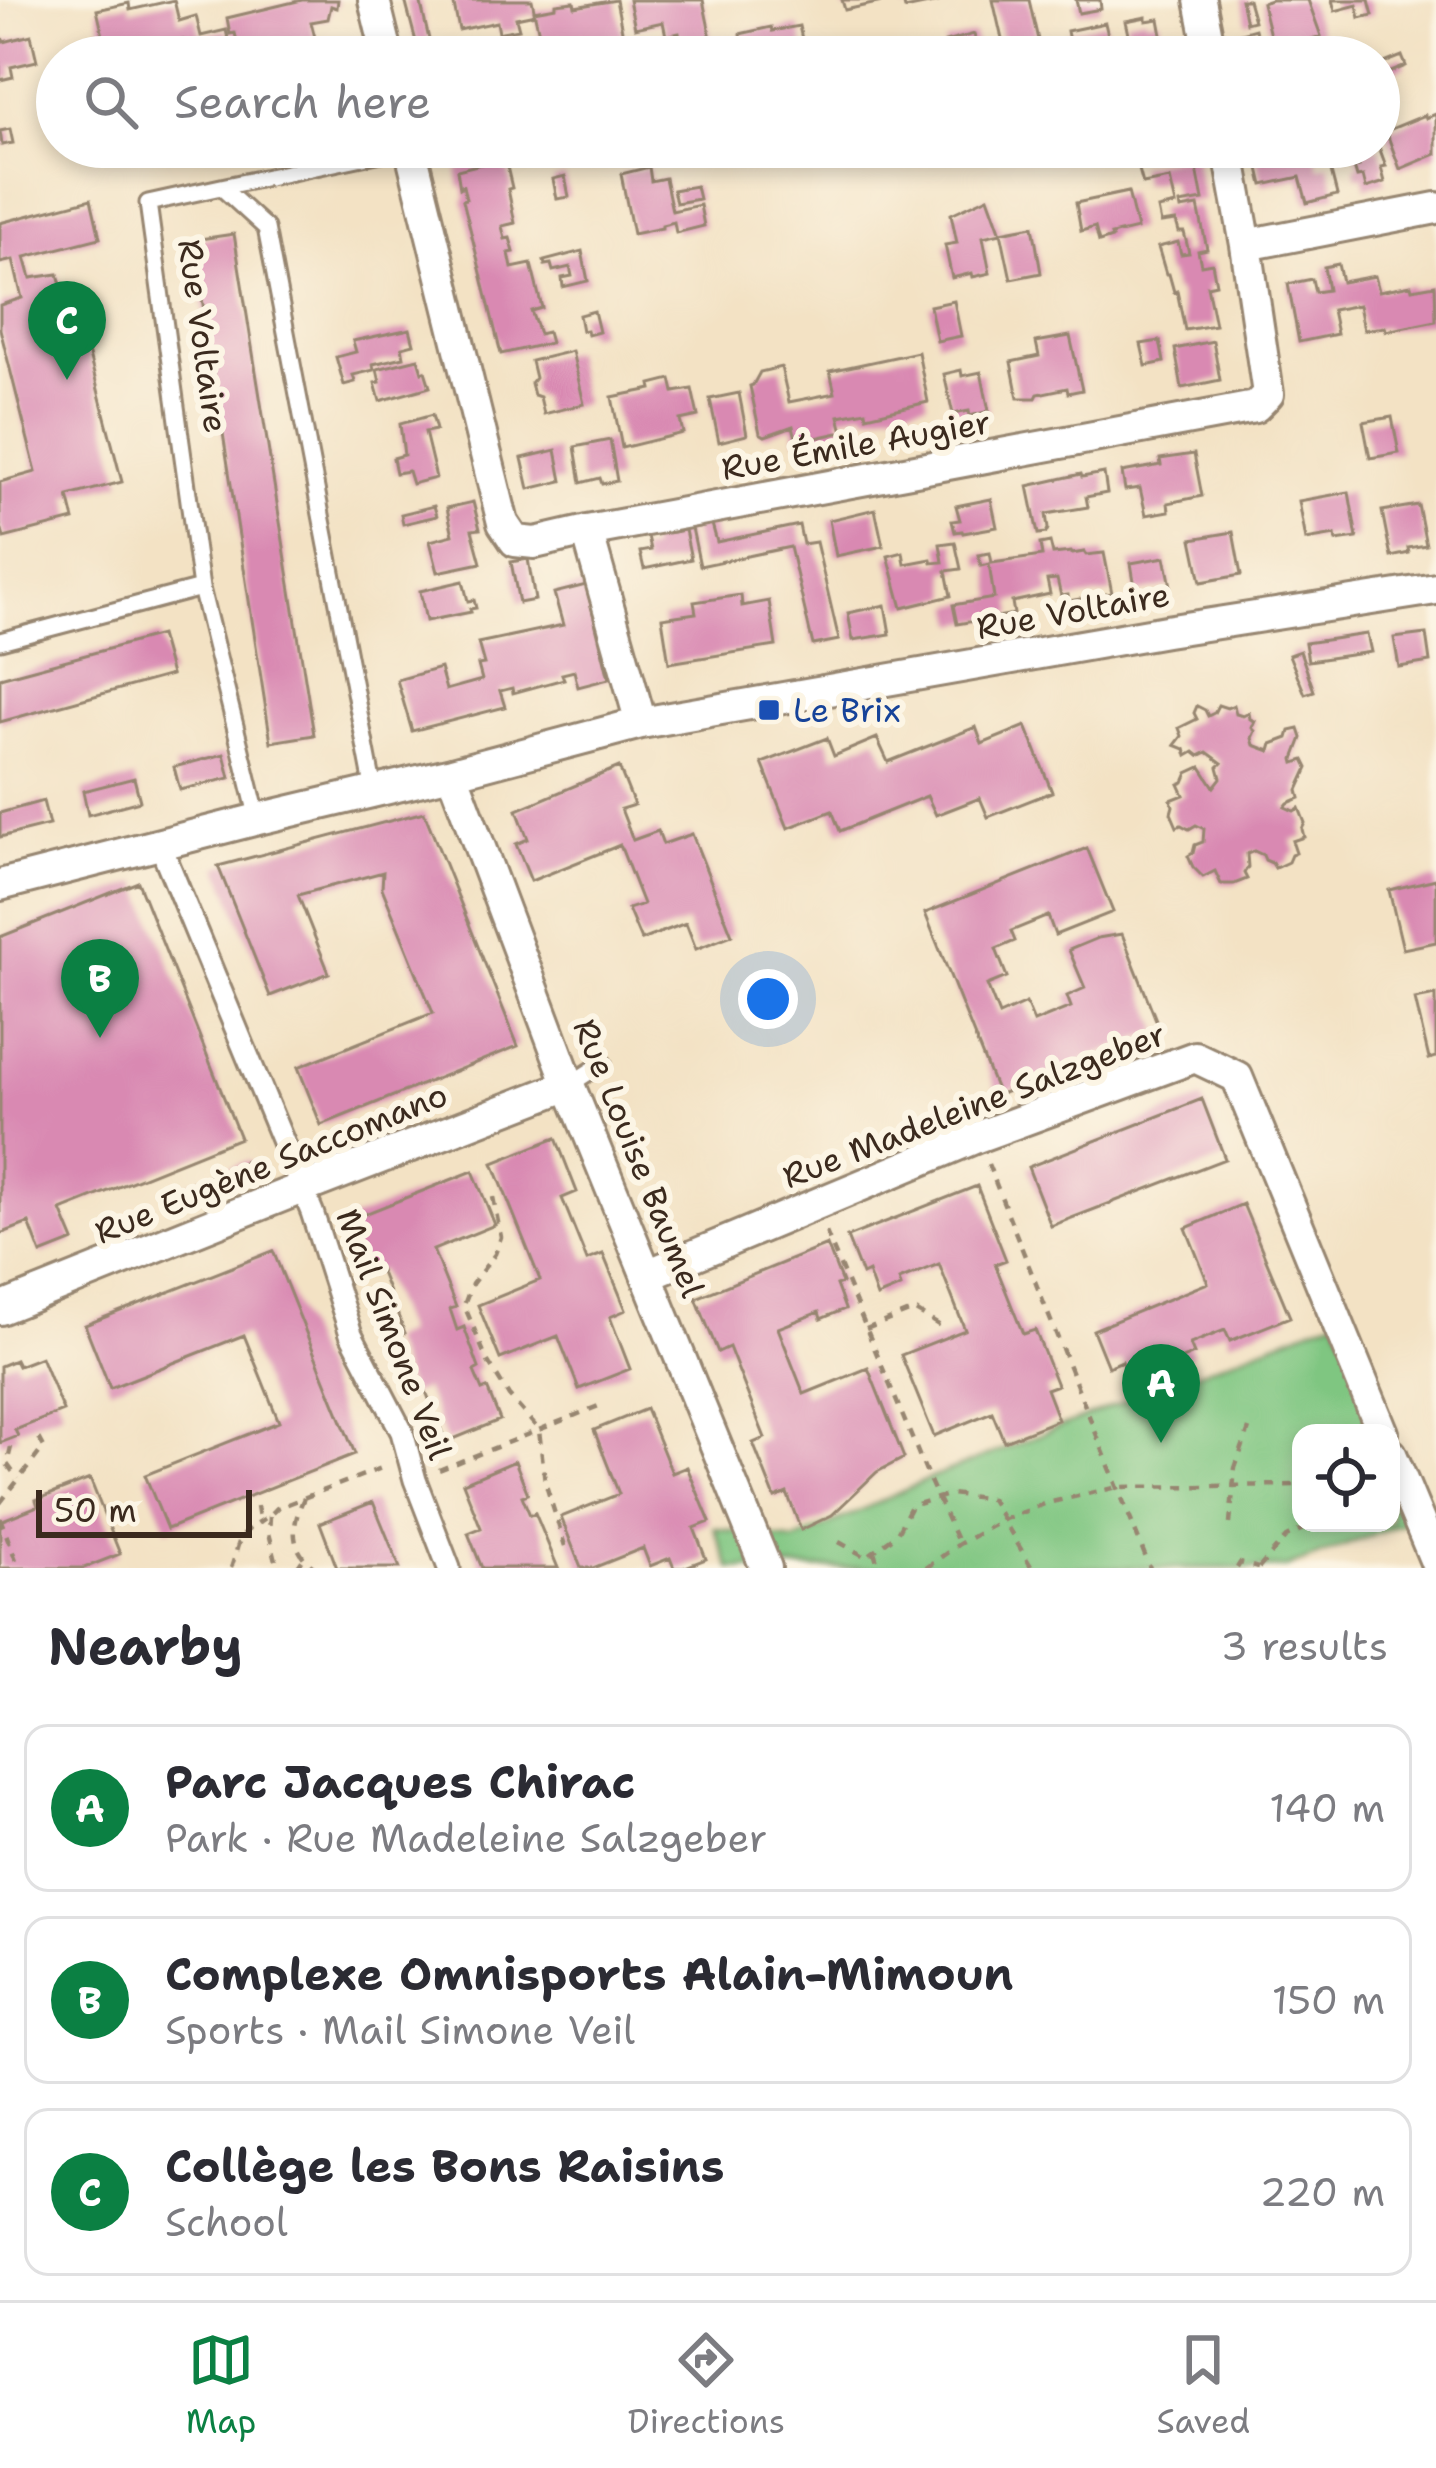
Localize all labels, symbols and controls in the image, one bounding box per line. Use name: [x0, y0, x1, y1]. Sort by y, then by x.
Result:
search box: [36, 36, 1400, 168]
icon: search: [78, 69, 144, 135]
text: Search here: [174, 72, 431, 132]
street label: Rue Voltaire: [167, 236, 239, 436]
pin: C: [28, 281, 106, 380]
street label: Rue Émile Augier: [718, 399, 994, 491]
street label: Rue Voltaire: [973, 572, 1173, 650]
place label: Le Brix: [793, 688, 901, 733]
marker: Le Brix: [756, 697, 782, 723]
pin: B: [61, 939, 139, 1038]
your location: [738, 969, 798, 1029]
street label: Rue Madeleine Salzgeber: [776, 1011, 1172, 1199]
street label: Rue Louise Baumel: [563, 1012, 715, 1304]
street label: Rue Eugène Saccomano: [88, 1072, 454, 1254]
street label: Mail Simone Veil: [326, 1202, 462, 1466]
pin: A: [1122, 1344, 1200, 1443]
map controls: [1292, 1424, 1400, 1532]
button: locate: [1292, 1424, 1400, 1532]
scale bar: [36, 1484, 252, 1537]
text: 50 m: [54, 1488, 137, 1533]
text: Nearby: [48, 1612, 243, 1680]
text: 3 results: [1221, 1620, 1388, 1672]
text: Parc Jacques Chirac: [165, 1752, 636, 1812]
text: A: [75, 1782, 105, 1834]
text: 140 m: [1269, 1782, 1385, 1834]
text: Park · Rue Madeleine Salzgeber: [165, 1812, 767, 1864]
text: Complexe Omnisports Alain-Mimoun: [165, 1944, 1014, 2004]
text: B: [78, 1974, 102, 2026]
text: 150 m: [1272, 1974, 1385, 2026]
text: Sports · Mail Simone Veil: [165, 2004, 635, 2056]
text: Collège les Bons Raisins: [165, 2136, 725, 2196]
text: C: [78, 2166, 102, 2218]
text: 220 m: [1259, 2166, 1385, 2218]
text: School: [165, 2196, 288, 2248]
tab: Map: [186, 2327, 256, 2444]
tab: Directions: [628, 2327, 785, 2444]
tab: Saved: [1157, 2327, 1250, 2444]

